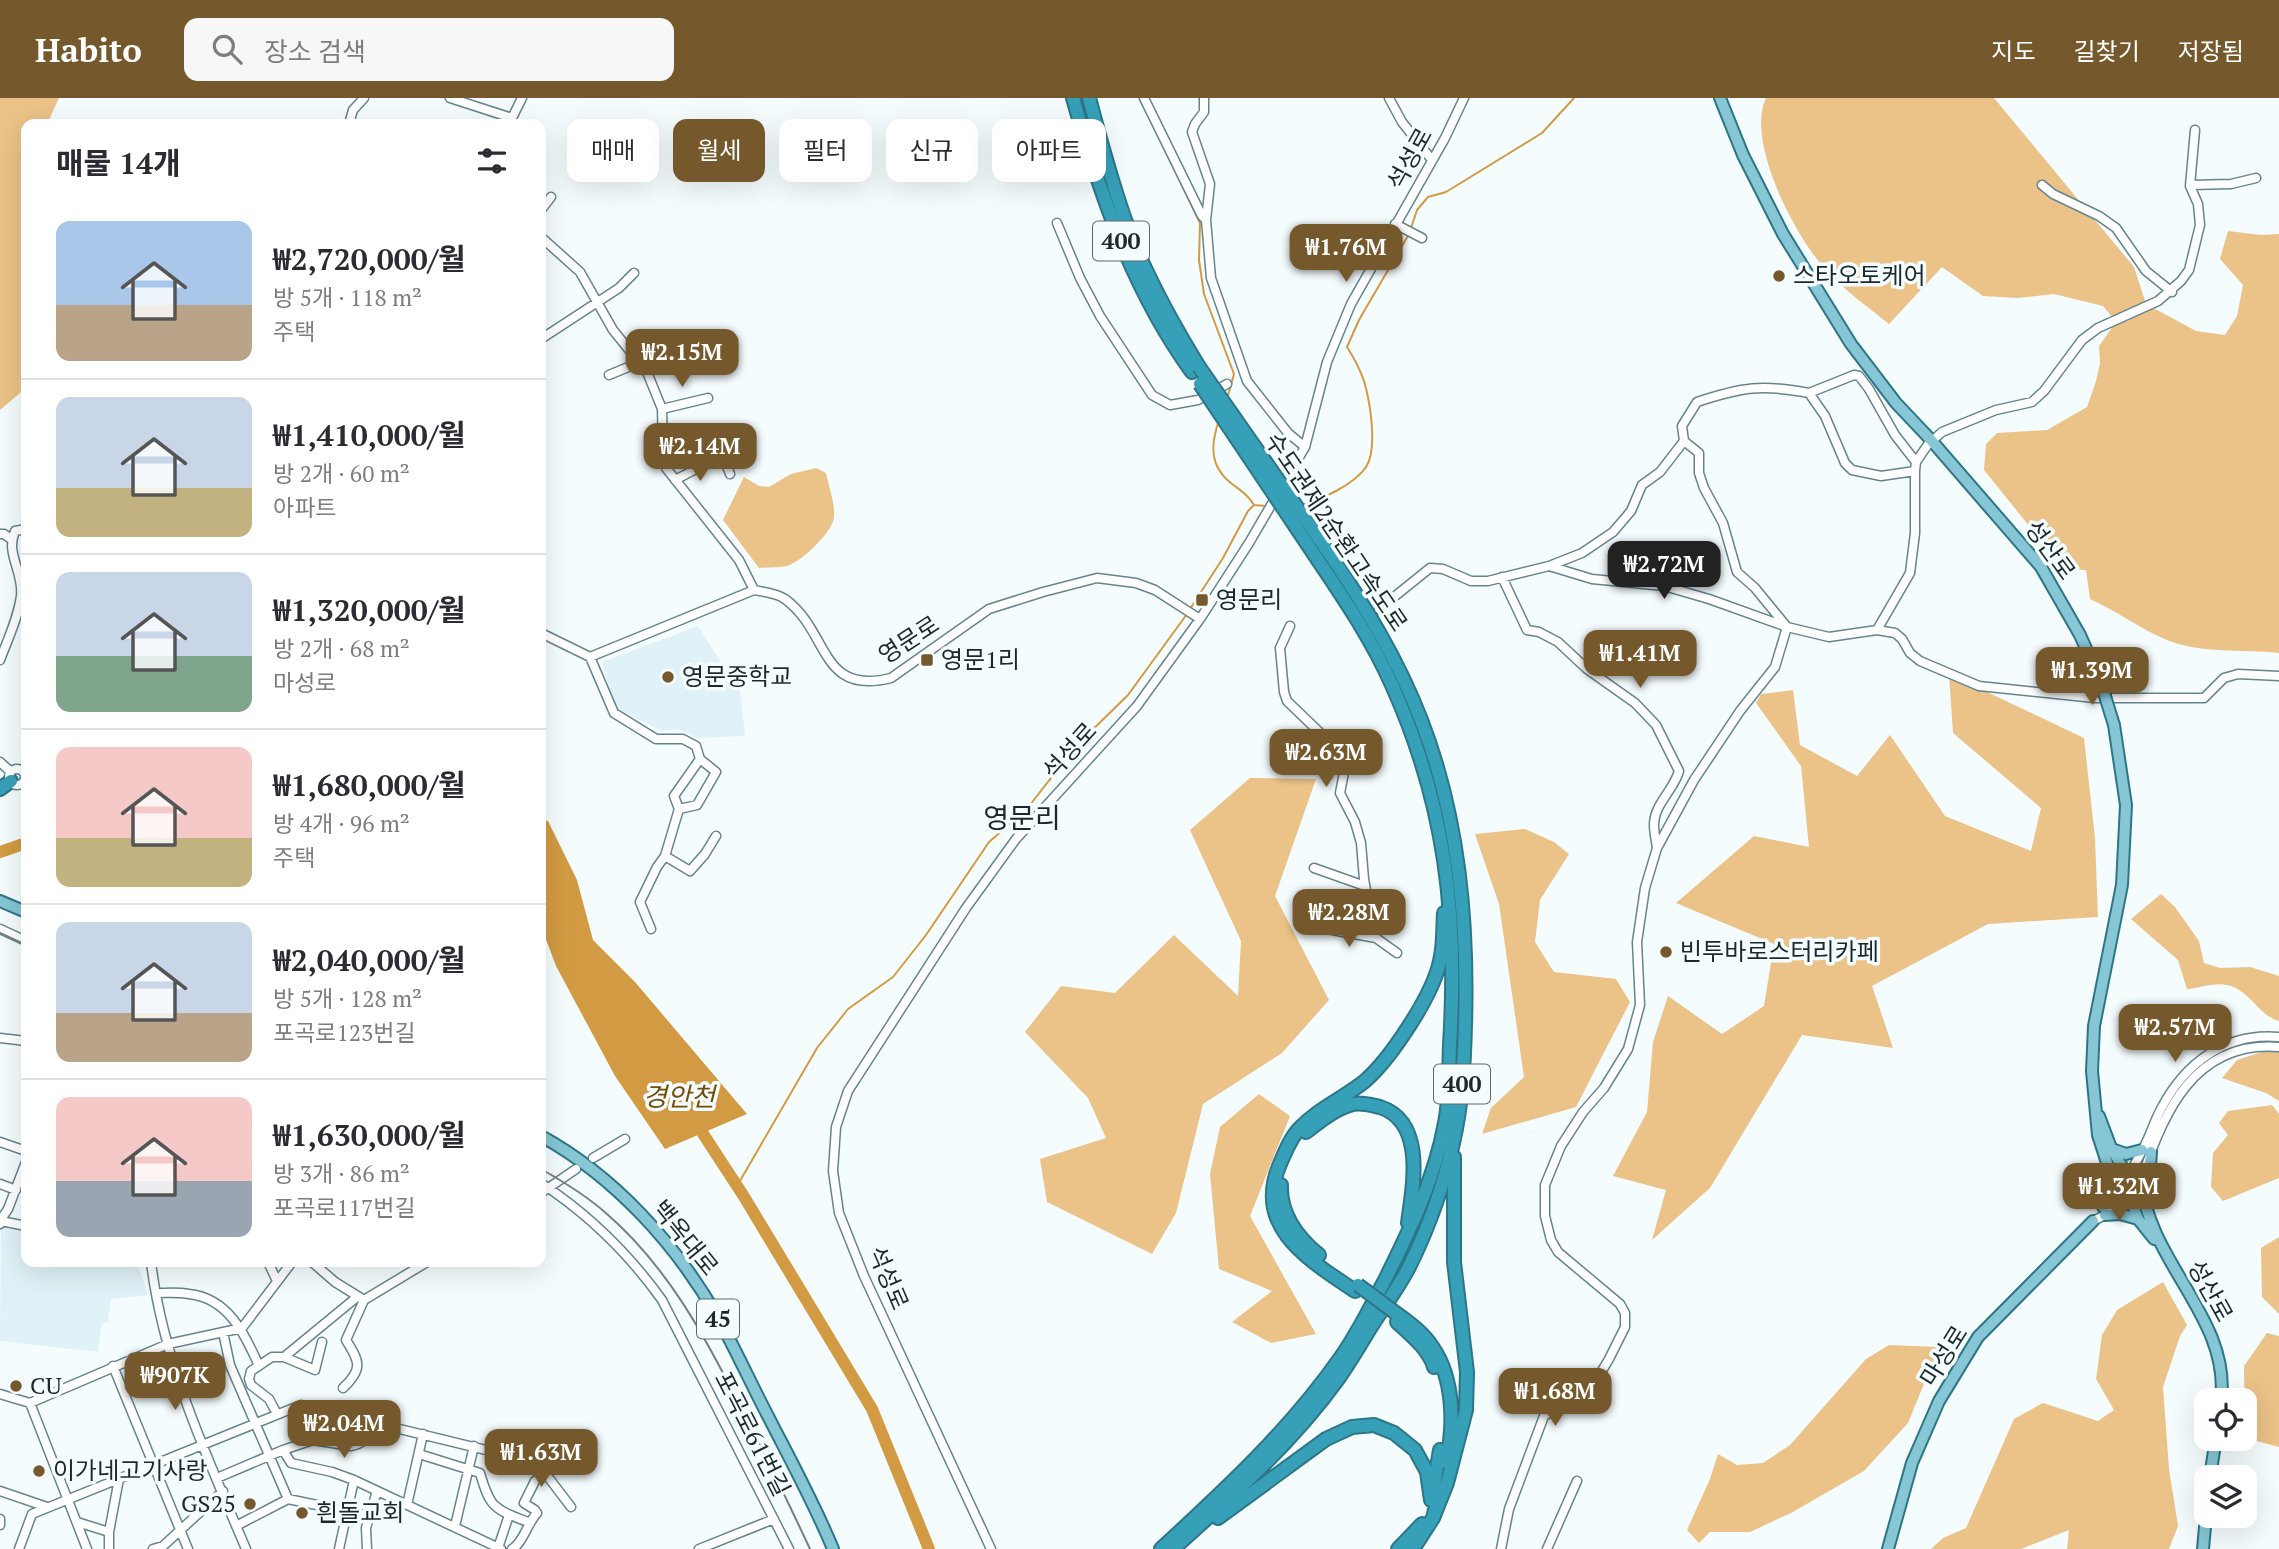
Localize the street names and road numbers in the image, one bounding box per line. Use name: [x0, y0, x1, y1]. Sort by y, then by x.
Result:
street label: 석성로: [1379, 122, 1439, 195]
road number: 400: [1093, 222, 1149, 260]
street label: 수도권제2순환고속도로: [1258, 426, 1415, 637]
street label: 성산로: [2018, 513, 2083, 586]
street label: 영문로: [872, 608, 945, 671]
street label: 석성로: [1035, 715, 1103, 786]
road number: 400: [1434, 1065, 1490, 1104]
street label: 백옥대로: [646, 1193, 726, 1282]
street label: 석성로: [861, 1241, 917, 1314]
street label: 성산로: [2181, 1254, 2241, 1327]
road number: 45: [697, 1300, 739, 1338]
street label: 마성로: [1912, 1319, 1974, 1392]
street label: 포곡로61번길: [708, 1366, 798, 1501]

